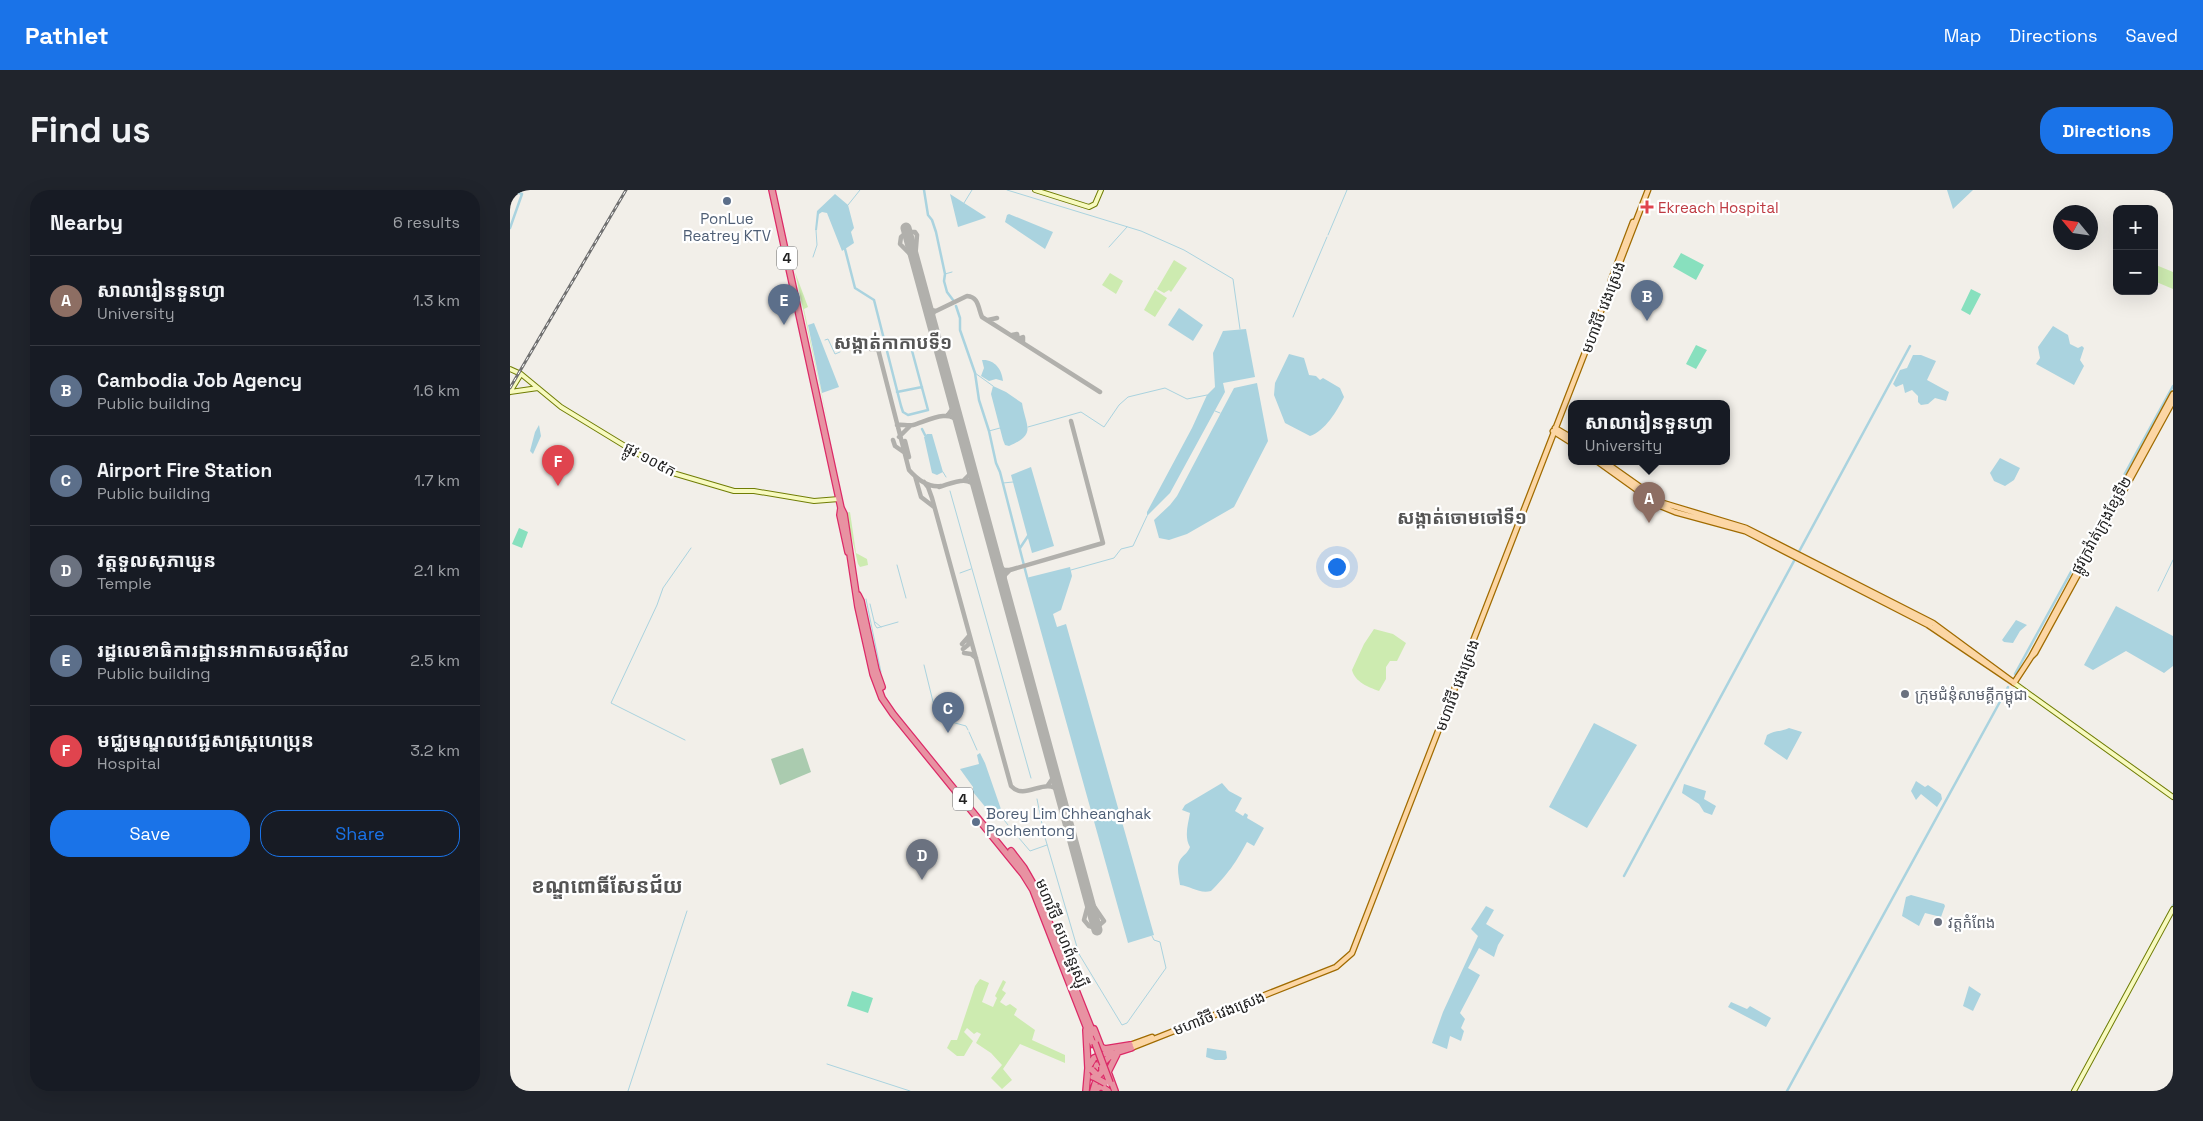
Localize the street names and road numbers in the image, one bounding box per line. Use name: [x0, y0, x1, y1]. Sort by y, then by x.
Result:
road number: 4: [777, 246, 797, 270]
street label: មហាវិថី វេងស្រេង: [1577, 258, 1629, 356]
street label: ផ្លូវ ១០៥ក: [619, 437, 679, 485]
street label: ផ្លូវក្រវ៉ាត់ក្រុងខ្សែទី២: [2066, 473, 2140, 579]
street label: មហាវិថី វេងស្រេង: [1431, 636, 1483, 734]
road number: 4: [953, 788, 973, 810]
street label: មហាវិថី សហព័ន្ធរុស្ស៊ី: [1028, 876, 1092, 992]
street label: មហាវិថី វេងស្រេង: [1170, 987, 1268, 1039]

